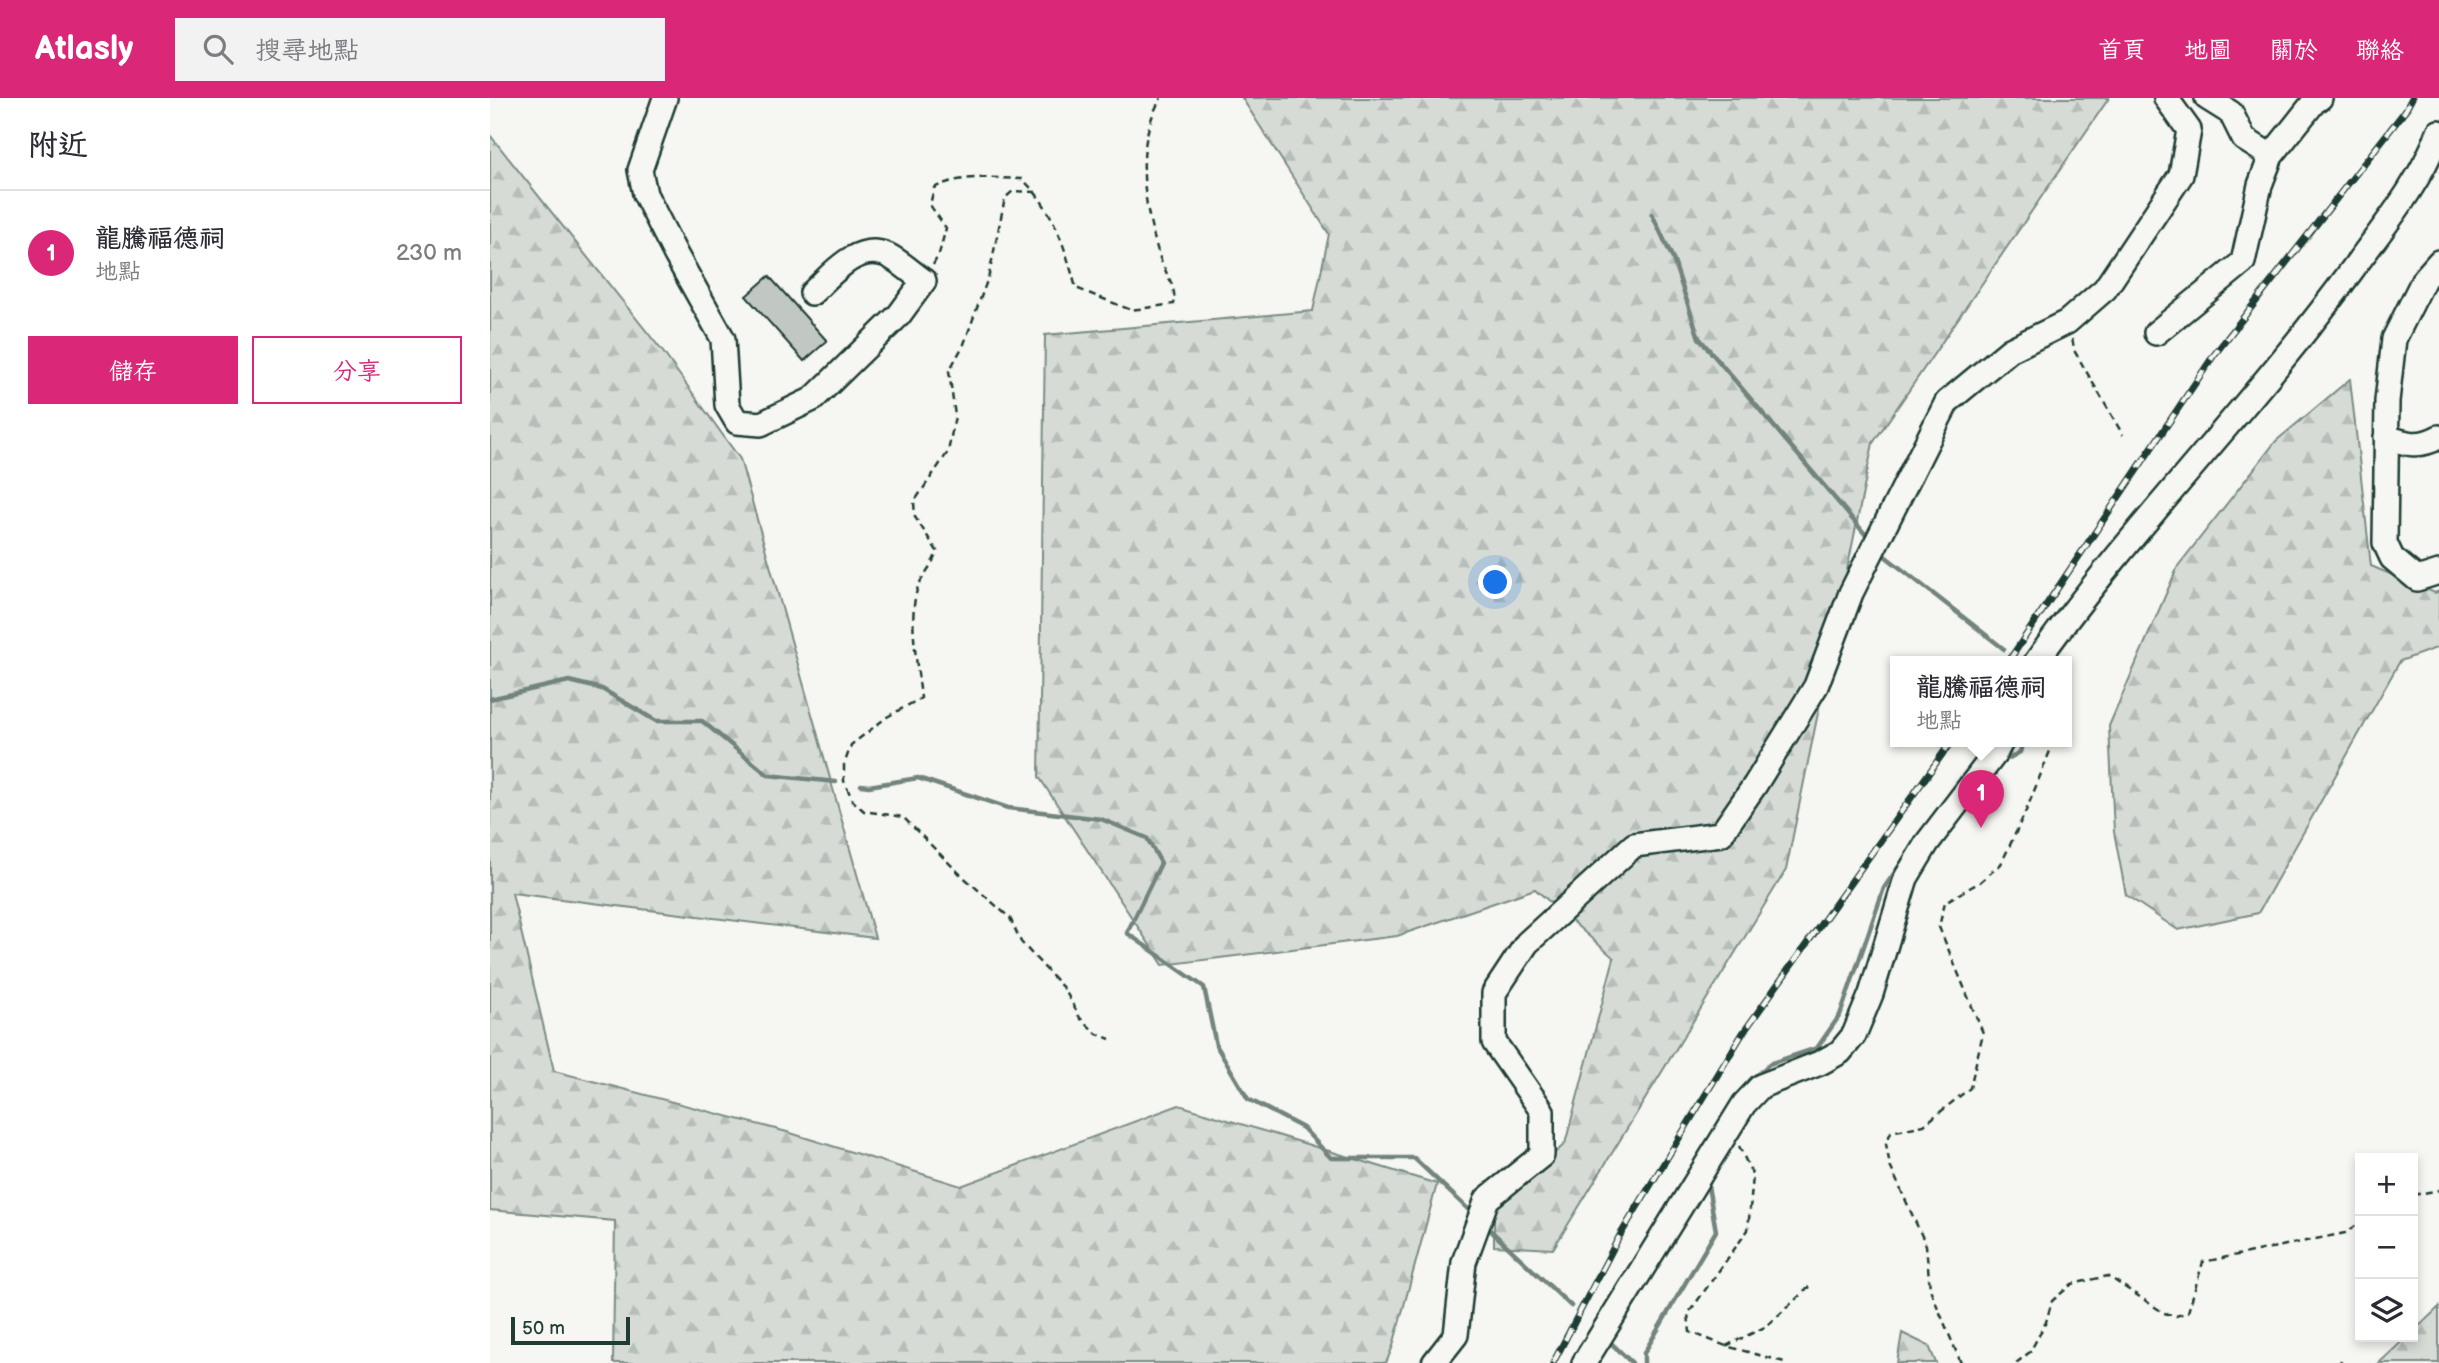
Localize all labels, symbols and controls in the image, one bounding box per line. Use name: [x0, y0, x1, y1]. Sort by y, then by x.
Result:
search box: [175, 18, 665, 81]
text: Atlasly: [35, 29, 133, 69]
icon: search: [199, 30, 237, 68]
text: 搜尋地點: [255, 36, 359, 67]
text: 首頁: [2098, 36, 2146, 65]
text: 地圖: [2184, 36, 2232, 65]
text: 關於: [2270, 36, 2318, 65]
text: 聯絡: [2356, 36, 2404, 65]
text: 附近: [28, 128, 88, 164]
text: 龍騰福德祠: [95, 224, 225, 255]
text: 1: [46, 239, 56, 267]
text: 230 m: [396, 239, 462, 267]
text: 地點: [95, 258, 141, 286]
button: 儲存: [28, 336, 238, 404]
button: 分享: [252, 336, 462, 404]
your location: [1478, 565, 1512, 599]
popup: [1890, 656, 2072, 747]
text: 龍騰福德祠: [1916, 673, 2046, 704]
text: 地點: [1916, 707, 1962, 735]
pin: 1: [1958, 770, 2004, 828]
map controls: [2355, 1153, 2418, 1342]
button: +: [2355, 1153, 2418, 1216]
button: −: [2355, 1216, 2418, 1279]
button: layers: [2355, 1279, 2418, 1342]
scale bar: [511, 1314, 630, 1346]
text: 50 m: [522, 1317, 565, 1340]

